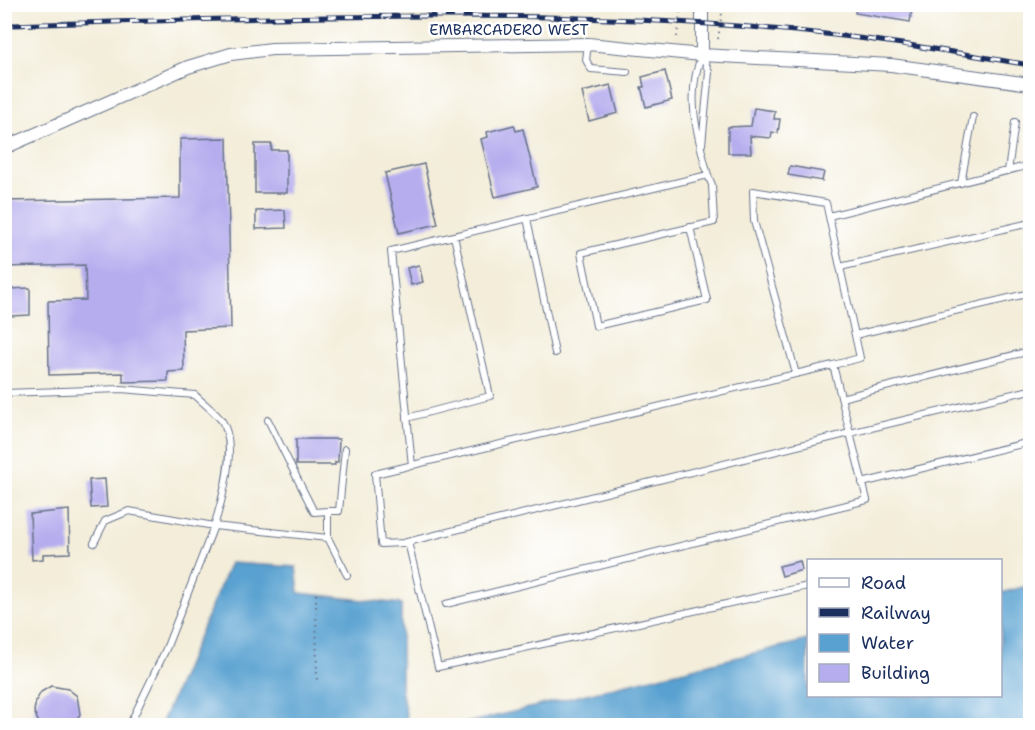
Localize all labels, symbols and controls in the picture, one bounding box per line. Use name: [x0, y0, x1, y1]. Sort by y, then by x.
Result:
street label: EMBARCADERO WEST: [429, 20, 589, 40]
legend: [807, 559, 1002, 697]
text: Road: [861, 571, 906, 595]
text: Railway: [861, 601, 931, 625]
text: Water: [861, 631, 914, 655]
text: Building: [861, 661, 930, 685]

